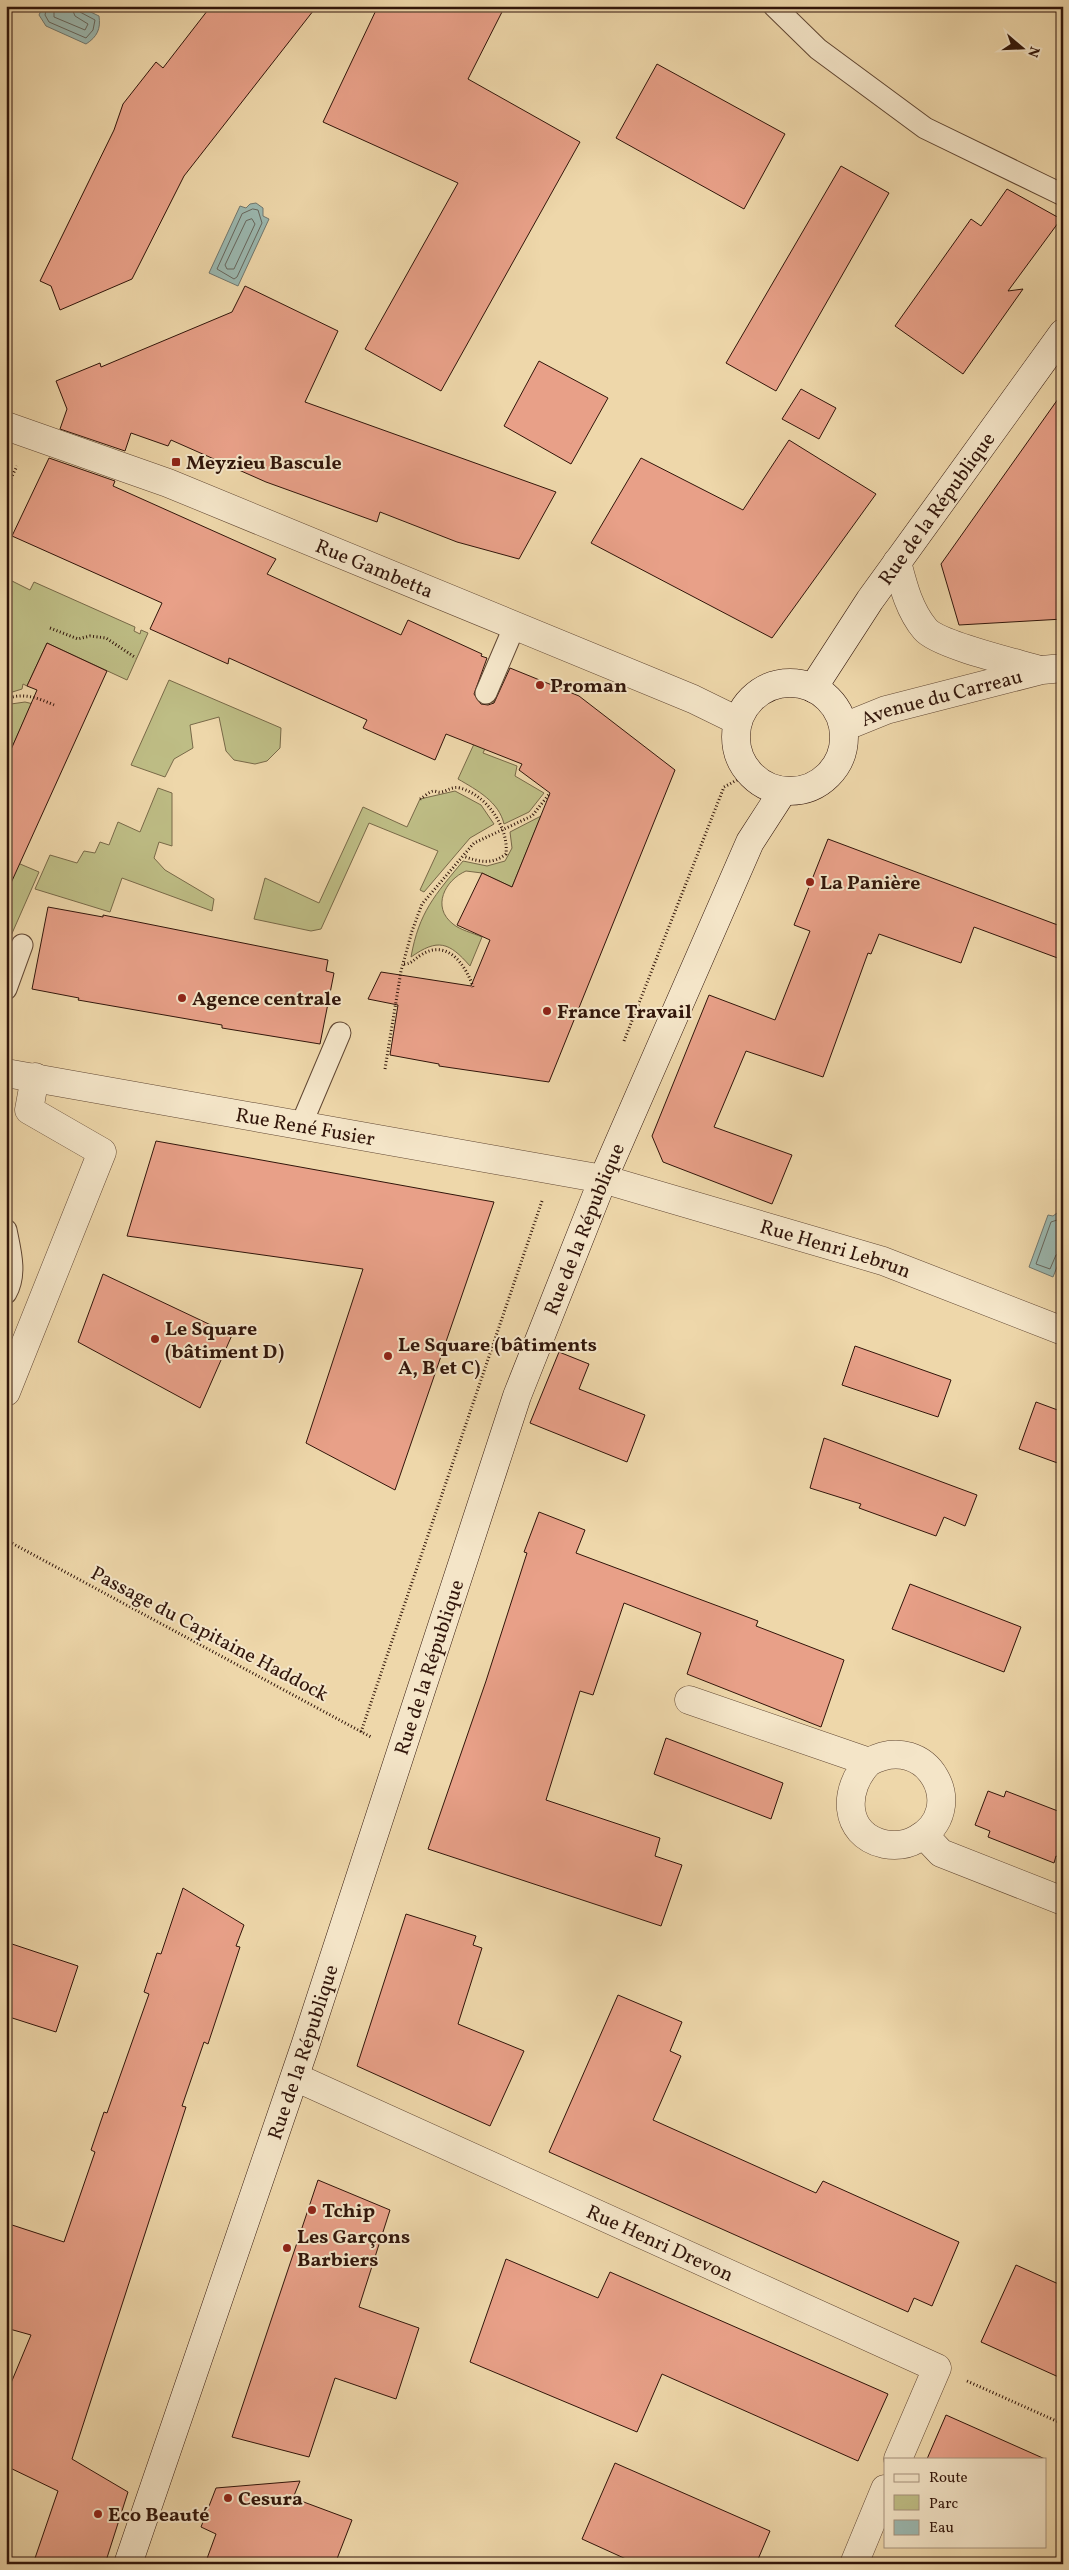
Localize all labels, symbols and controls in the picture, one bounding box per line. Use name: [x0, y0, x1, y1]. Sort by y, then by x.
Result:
north arrow: [996, 22, 1046, 72]
text: N: [1022, 44, 1044, 60]
street label: Rue de la République: [873, 427, 1003, 592]
place label: Meyzieu Bascule: [186, 450, 342, 478]
marker: Meyzieu Bascule: [170, 456, 182, 468]
street label: Rue Gambetta: [311, 533, 437, 607]
street label: Avenue du Carreau: [857, 664, 1026, 735]
place label: Proman: [550, 673, 627, 701]
marker: Proman: [534, 679, 546, 691]
place label: La Panière: [820, 870, 921, 898]
marker: La Panière: [804, 876, 816, 888]
place label: Agence centrale: [192, 986, 341, 1014]
marker: Agence centrale: [176, 992, 188, 1004]
place label: France Travail: [557, 999, 692, 1027]
marker: France Travail: [541, 1005, 553, 1017]
street label: Rue René Fusier: [233, 1102, 377, 1154]
street label: Rue de la République: [538, 1139, 633, 1320]
street label: Rue Henri Lebrun: [756, 1214, 915, 1287]
place label: Le Square (bâtiment D): [165, 1316, 284, 1367]
place label: Le Square (bâtiments A, B et C): [398, 1332, 597, 1383]
marker: Le Square (bâtiment D): [149, 1333, 161, 1345]
marker: Le Square (bâtiments A, B et C): [382, 1350, 394, 1362]
street label: Passage du Capitaine Haddock: [85, 1560, 333, 1709]
street label: Rue de la République: [389, 1576, 472, 1759]
street label: Rue de la République: [262, 1961, 347, 2144]
place label: Tchip: [322, 2198, 375, 2226]
street label: Rue Henri Drevon: [581, 2199, 737, 2290]
marker: Tchip: [306, 2204, 318, 2216]
place label: Les Garçons Barbiers: [297, 2224, 410, 2275]
marker: Les Garçons Barbiers: [281, 2242, 293, 2254]
legend: [884, 2458, 1046, 2548]
text: Route: [929, 2468, 968, 2489]
place label: Cesura: [238, 2486, 303, 2514]
marker: Cesura: [222, 2492, 234, 2504]
text: Parc: [929, 2494, 958, 2515]
place label: Eco Beauté: [108, 2502, 210, 2530]
marker: Eco Beauté: [92, 2508, 104, 2520]
text: Eau: [929, 2518, 954, 2539]

